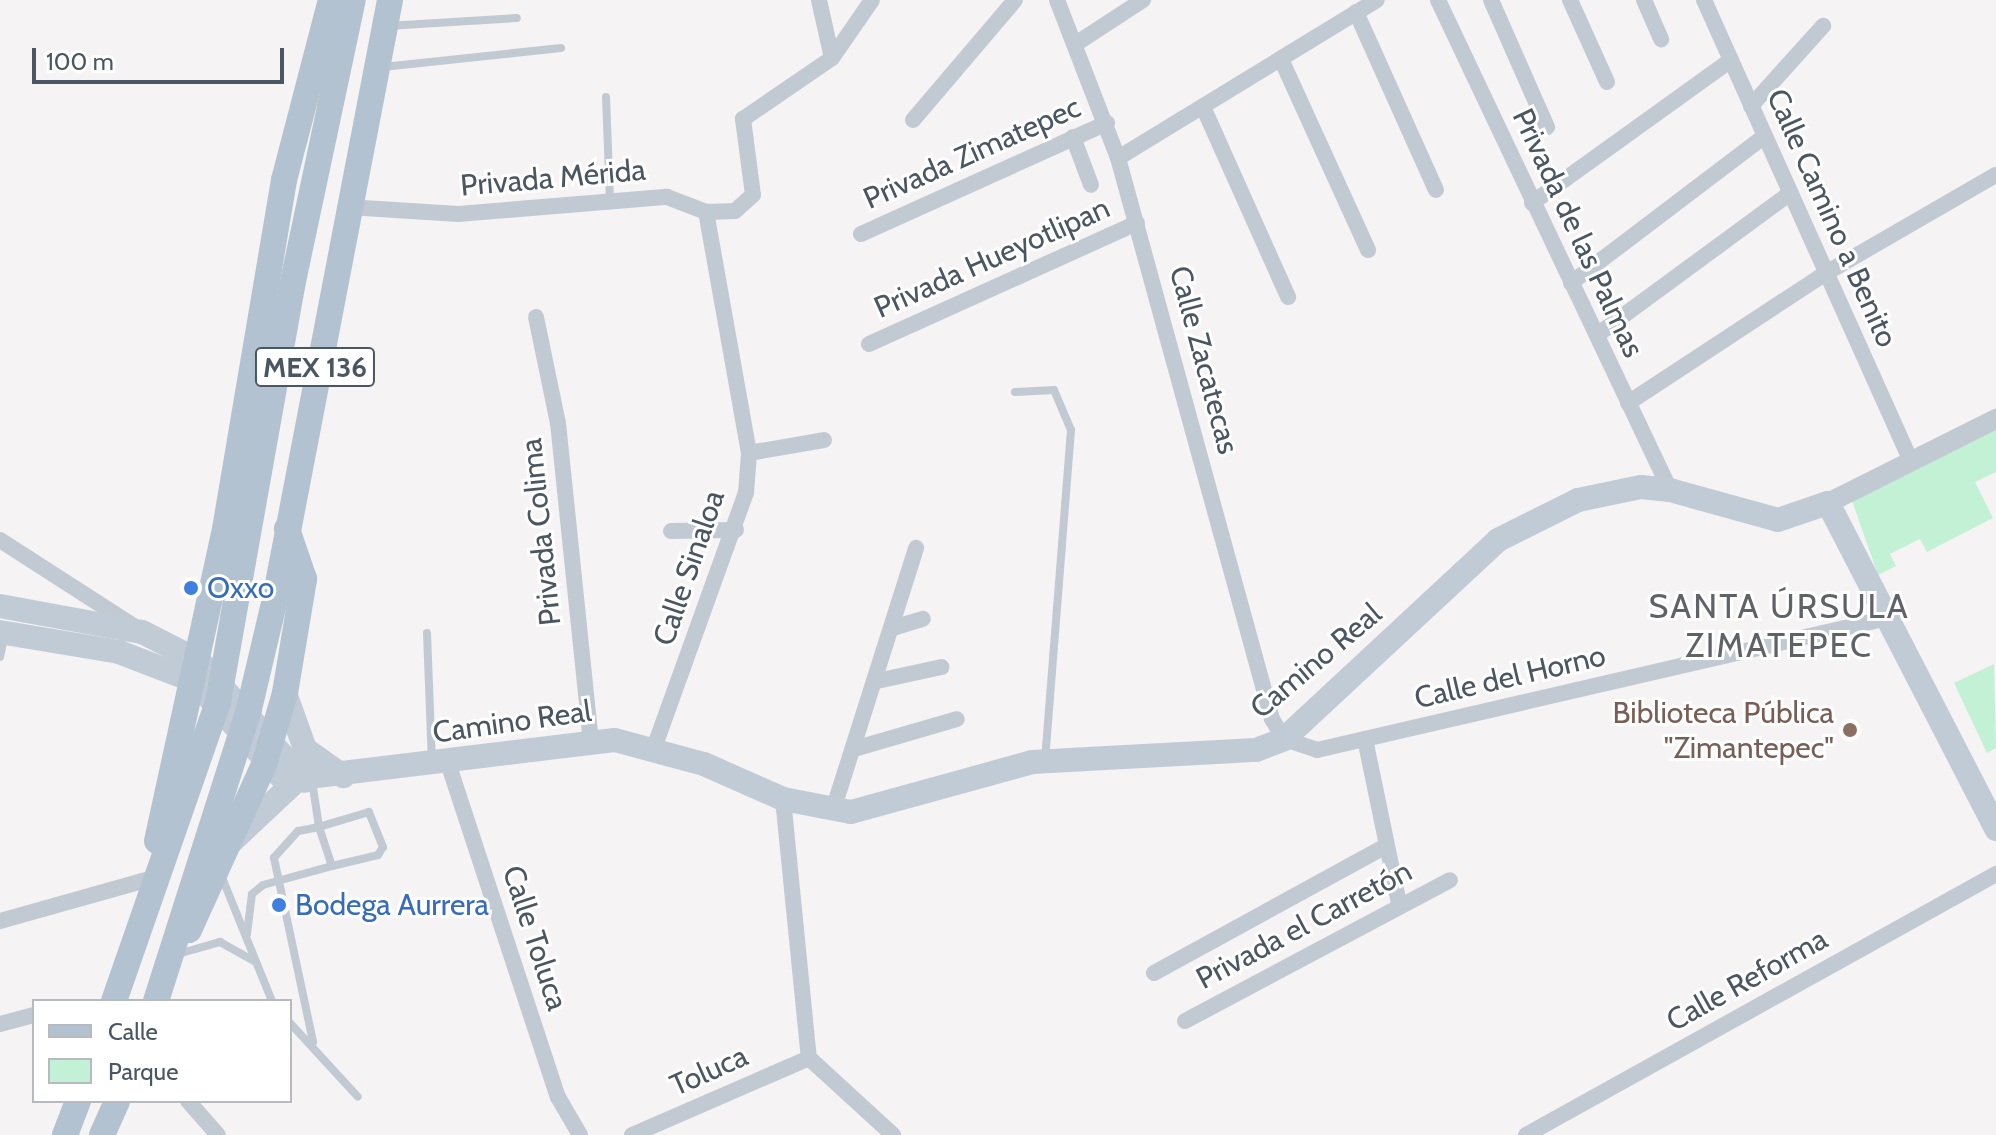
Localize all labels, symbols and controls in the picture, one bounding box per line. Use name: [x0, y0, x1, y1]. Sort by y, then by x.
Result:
scale bar: [36, 32, 288, 82]
text: 100 m: [46, 47, 114, 76]
street label: Calle Camino a Benito: [1759, 83, 1905, 353]
street label: Privada Zimatepec: [858, 89, 1086, 217]
street label: Privada de las Palmas: [1505, 103, 1651, 363]
street label: Privada Mérida: [459, 152, 647, 204]
street label: Privada Hueyotlipan: [869, 190, 1115, 326]
street label: Calle Zacatecas: [1162, 262, 1246, 458]
road number: MEX 136: [253, 343, 377, 391]
street label: Privada Colima: [513, 437, 569, 627]
street label: Calle Sinaloa: [646, 486, 732, 650]
place label: Oxxo: [207, 570, 274, 606]
marker: Oxxo: [182, 579, 200, 597]
district label: SANTA ÚRSULA ZIMATEPEC: [1648, 586, 1910, 666]
street label: Camino Real: [1243, 596, 1389, 726]
street label: Calle del Horno: [1411, 638, 1609, 716]
street label: Camino Real: [430, 693, 594, 751]
place label: Biblioteca Pública "Zimantepec": [1613, 695, 1834, 766]
marker: Biblioteca Pública "Zimantepec": [1841, 721, 1859, 739]
street label: Privada el Carretón: [1190, 853, 1418, 997]
street label: Calle Toluca: [495, 861, 575, 1015]
place label: Bodega Aurrera: [295, 887, 489, 923]
marker: Bodega Aurrera: [270, 896, 288, 914]
street label: Calle Reforma: [1660, 921, 1834, 1039]
legend: [32, 999, 292, 1103]
text: Calle: [108, 1017, 158, 1046]
street label: Toluca: [665, 1038, 753, 1104]
text: Parque: [108, 1057, 178, 1086]

